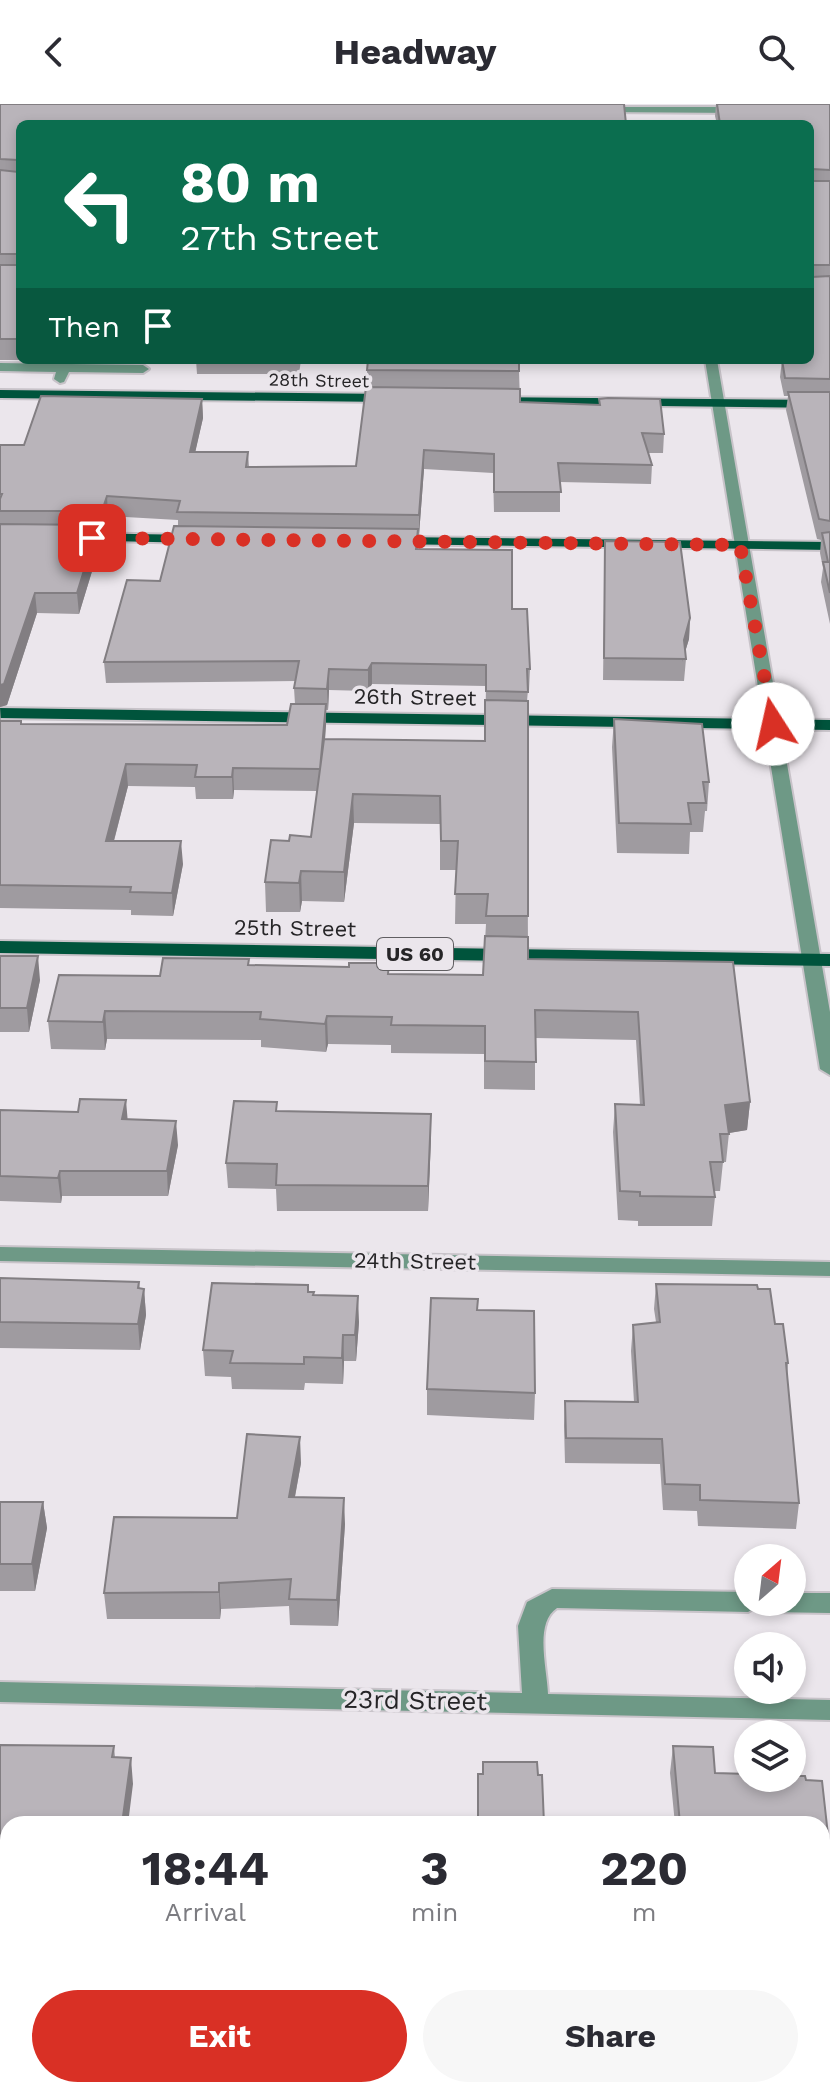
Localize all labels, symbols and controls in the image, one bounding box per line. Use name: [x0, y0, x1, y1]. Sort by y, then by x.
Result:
icon: back: [32, 30, 76, 74]
icon: search: [754, 30, 798, 74]
text: Headway: [334, 31, 496, 73]
text: 80 m: [180, 150, 320, 216]
icon: left: [48, 152, 152, 256]
text: 27th Street: [180, 217, 378, 259]
icon: arrive: [136, 304, 180, 348]
text: Then: [48, 309, 120, 344]
street label: 28th Street: [269, 369, 370, 391]
pin: [58, 504, 126, 572]
icon: arrive: [70, 516, 114, 560]
position arrow: [731, 682, 815, 766]
street label: 26th Street: [353, 683, 477, 711]
street label: 25th Street: [234, 914, 356, 942]
road number: US 60: [377, 938, 453, 970]
street label: 24th Street: [354, 1247, 476, 1275]
north arrow: [734, 1544, 806, 1616]
map controls: [734, 1544, 806, 1792]
button: sound: [734, 1632, 806, 1704]
street label: 23rd Street: [343, 1684, 487, 1716]
button: layers: [734, 1720, 806, 1792]
text: 18:44: [142, 1840, 269, 1897]
text: 3: [420, 1840, 449, 1897]
text: 220: [600, 1840, 688, 1897]
text: Arrival: [165, 1897, 246, 1927]
text: min: [411, 1897, 458, 1927]
text: m: [632, 1897, 657, 1927]
button: Exit: [32, 1990, 407, 2082]
button: Share: [423, 1990, 798, 2082]

